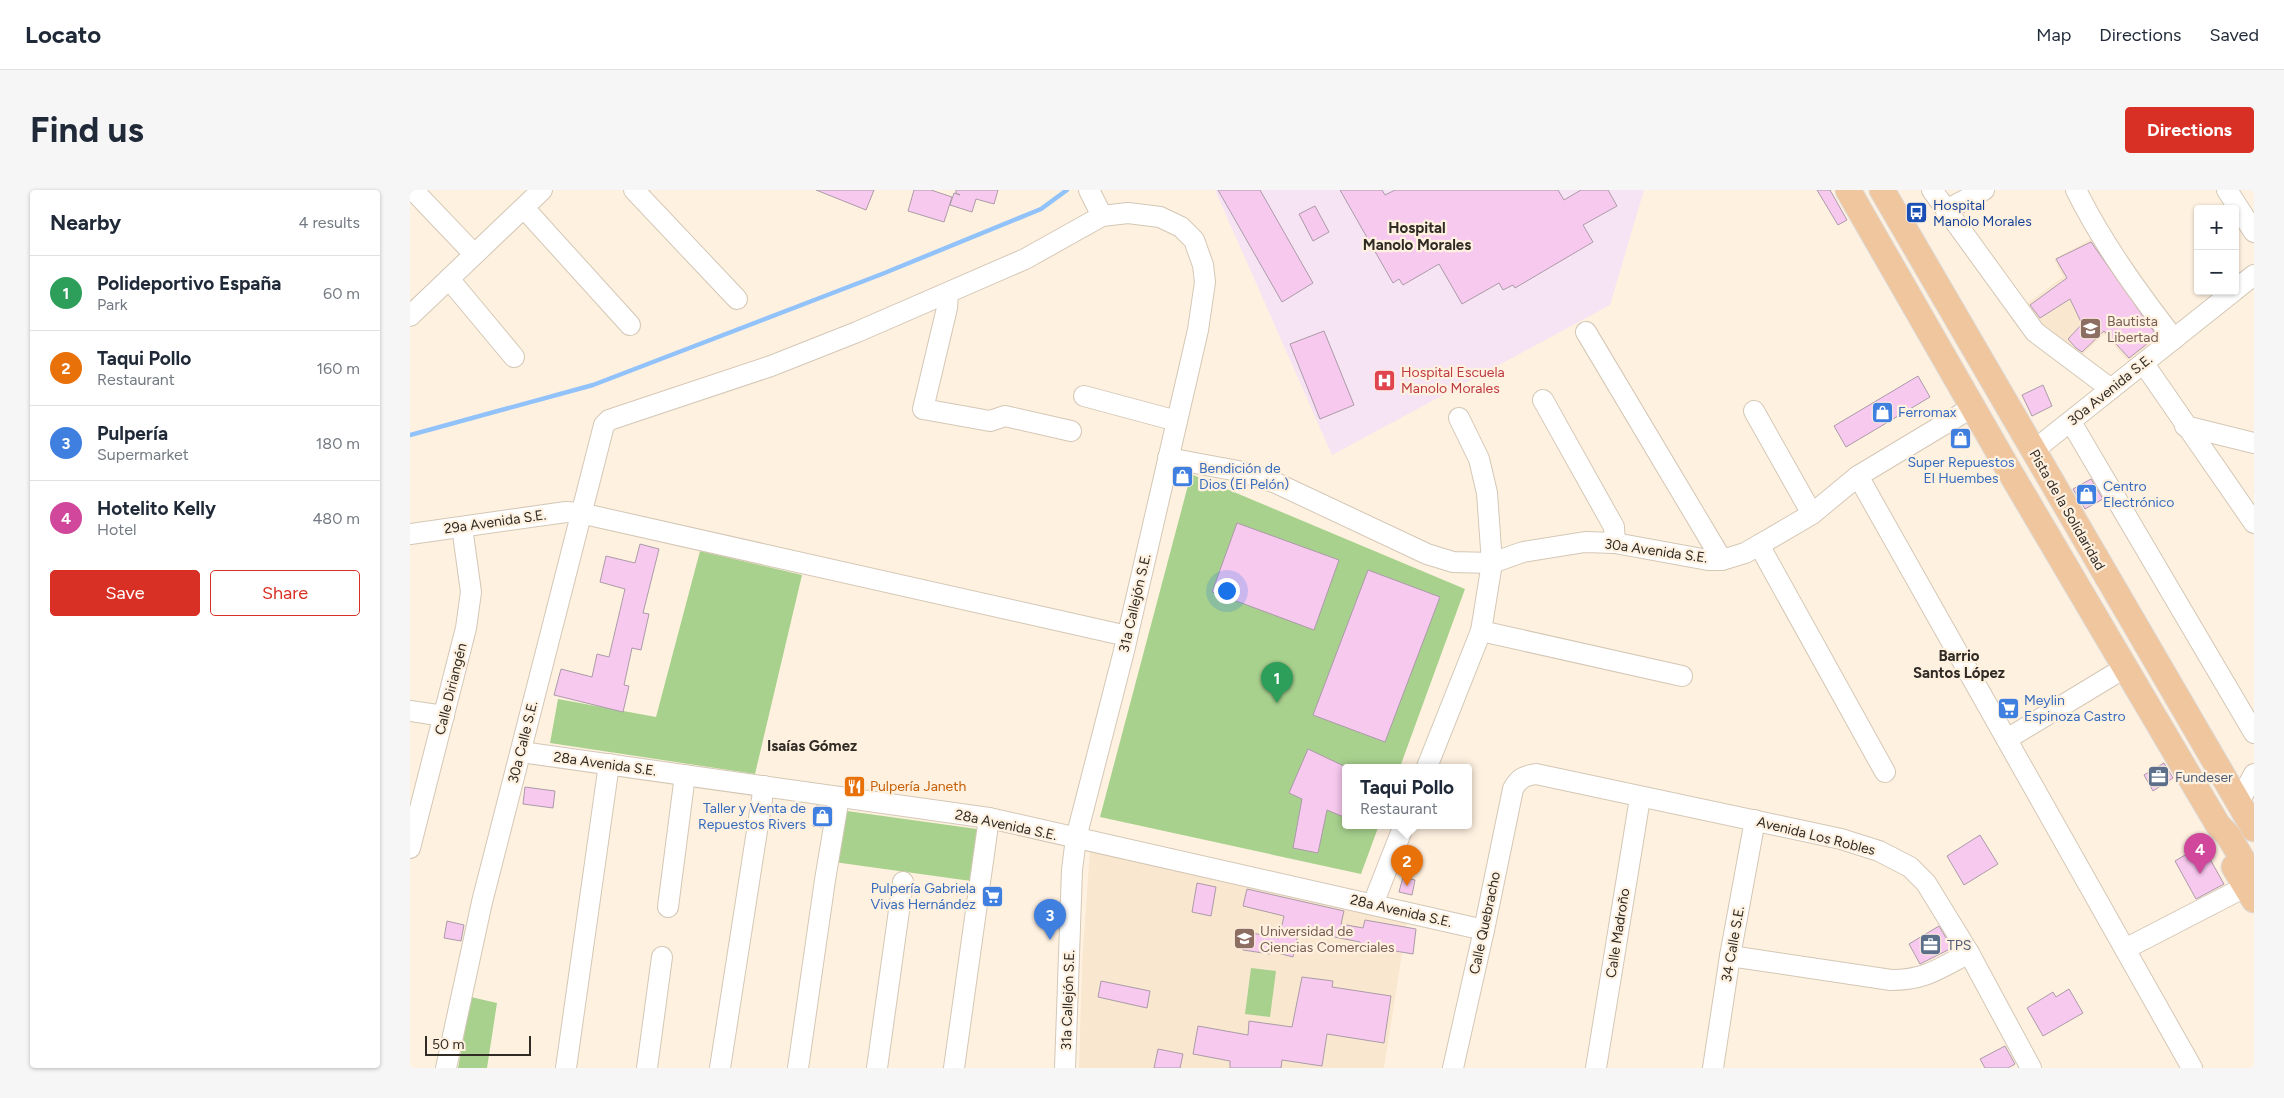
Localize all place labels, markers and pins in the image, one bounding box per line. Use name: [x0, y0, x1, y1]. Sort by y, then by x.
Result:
place label: Hospital Manolo Morales: [1933, 197, 2032, 230]
bus stop icon: Hospital Manolo Morales: [1905, 201, 1929, 225]
place label: Bautista Libertad: [2107, 313, 2159, 346]
school or university icon: Bautista Libertad: [2079, 317, 2103, 341]
place label: Hospital Escuela Manolo Morales: [1401, 364, 1505, 397]
hospital icon: Hospital Escuela Manolo Morales: [1373, 368, 1397, 392]
shop icon: Ferromax: [1870, 400, 1894, 424]
place label: Ferromax: [1898, 404, 1957, 421]
shop icon: Super Repuestos El Huembes: [1949, 427, 1973, 451]
place label: Super Repuestos El Huembes: [1907, 454, 2015, 487]
place label: Bendición de Dios (El Pelón): [1199, 460, 1289, 493]
shop icon: Bendición de Dios (El Pelón): [1171, 464, 1195, 488]
place label: Centro Electrónico: [2103, 478, 2174, 511]
shop icon: Centro Electrónico: [2075, 482, 2099, 506]
pin: 1: [1261, 662, 1293, 703]
place label: Meylin Espinoza Castro: [2024, 692, 2126, 725]
supermarket icon: Meylin Espinoza Castro: [1996, 696, 2020, 720]
office icon: Fundeser: [2147, 765, 2171, 789]
place label: Fundeser: [2175, 769, 2233, 786]
restaurant icon: Pulpería Janeth: [842, 774, 866, 798]
place label: Pulpería Janeth: [870, 778, 967, 795]
place label: Taller y Venta de Repuestos Rivers: [698, 800, 806, 833]
shop icon: Taller y Venta de Repuestos Rivers: [810, 804, 834, 828]
pin: 4: [2184, 833, 2216, 874]
pin: 2: [1391, 845, 1423, 886]
place label: Pulpería Gabriela Vivas Hernández: [870, 880, 976, 913]
supermarket icon: Pulpería Gabriela Vivas Hernández: [980, 884, 1004, 908]
pin: 3: [1034, 899, 1066, 940]
place label: Universidad de Ciencias Comerciales: [1260, 923, 1394, 956]
school or university icon: Universidad de Ciencias Comerciales: [1232, 927, 1256, 951]
office icon: TPS: [1919, 933, 1943, 957]
place label: TPS: [1947, 937, 1971, 954]

